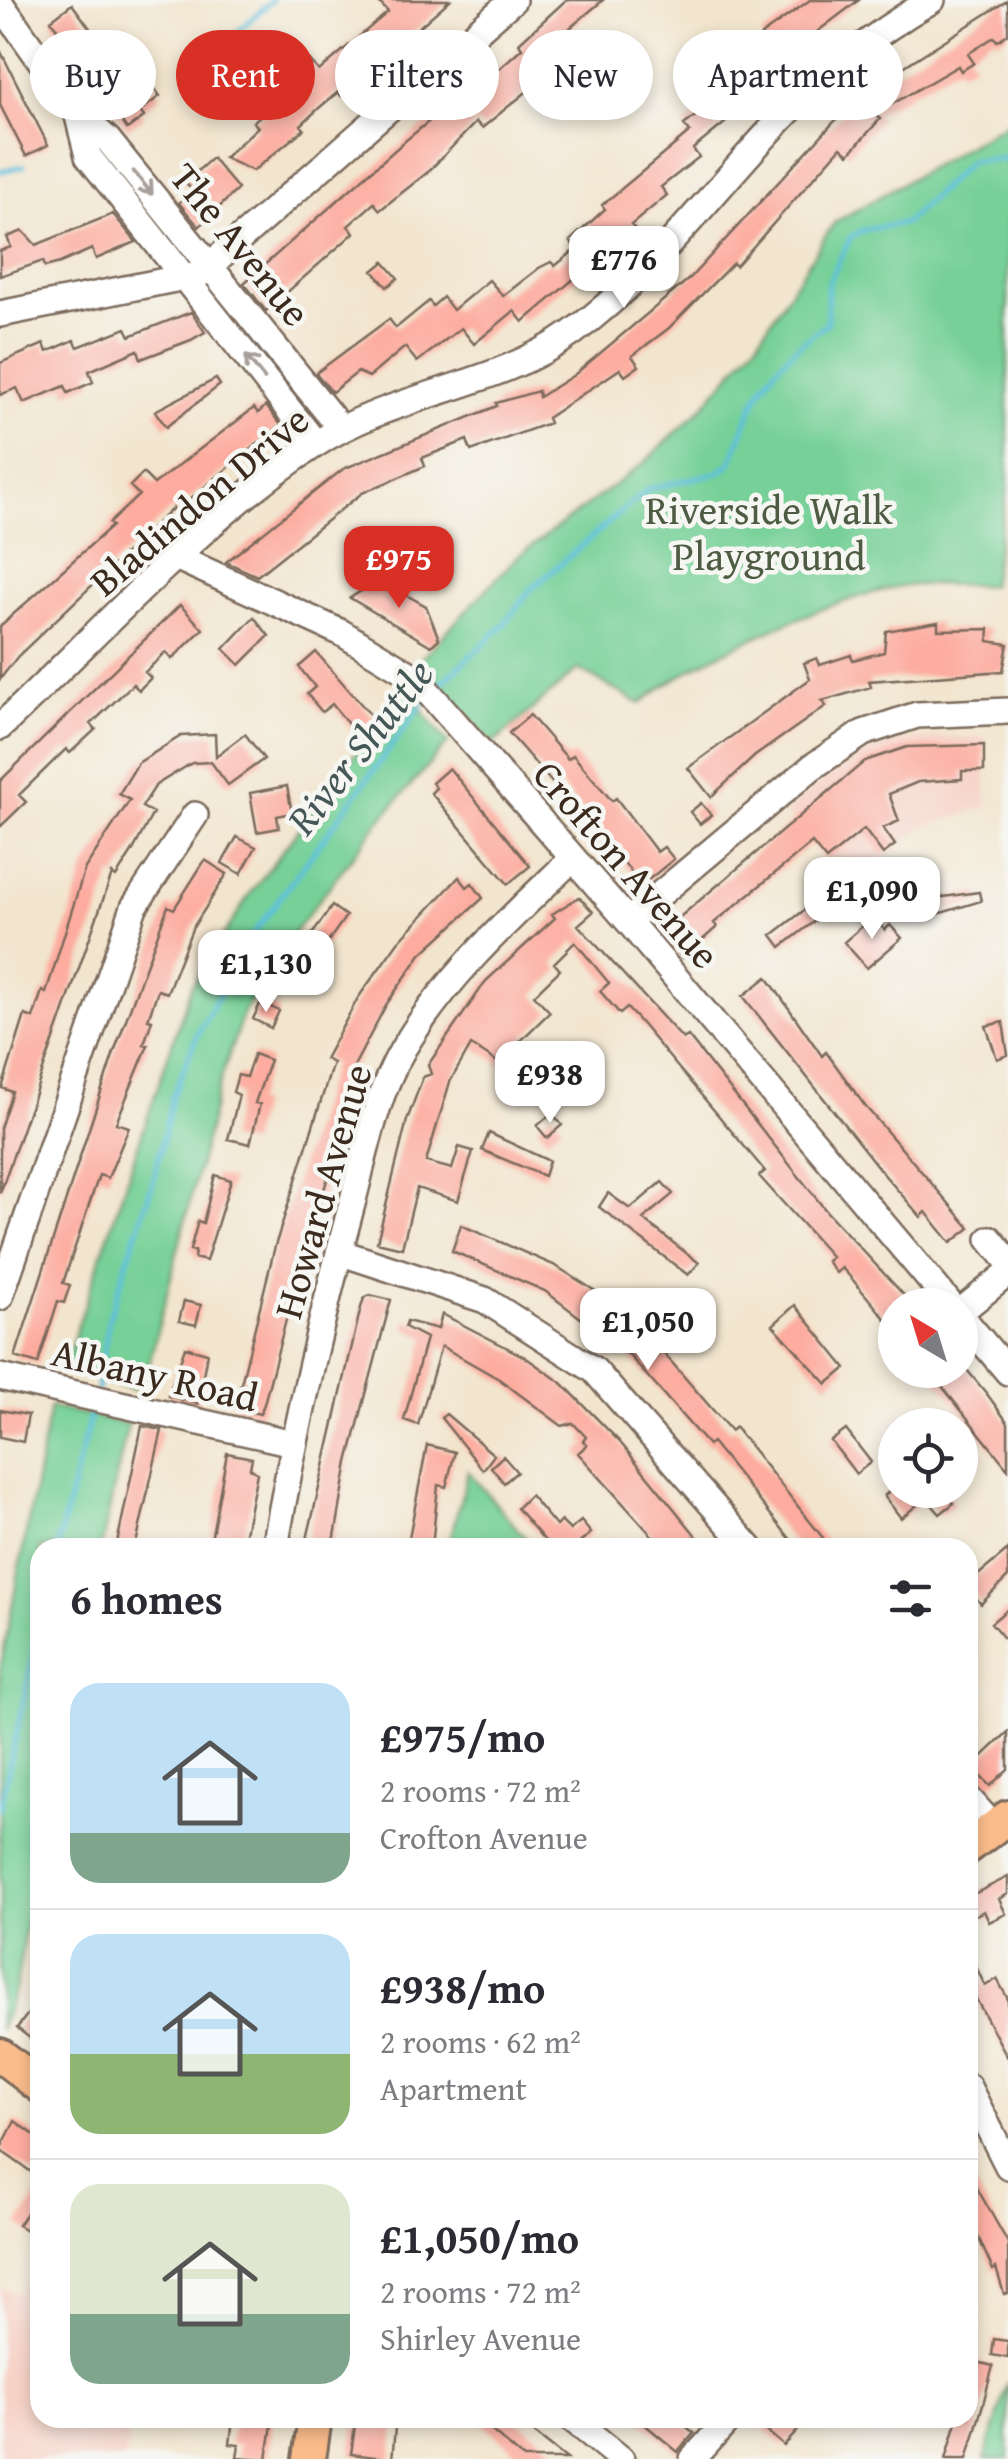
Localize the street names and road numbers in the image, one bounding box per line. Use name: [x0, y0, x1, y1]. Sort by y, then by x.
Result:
street label: The Avenue: [157, 150, 325, 338]
street label: Bladindon Drive: [76, 390, 322, 610]
street label: Crofton Avenue: [520, 747, 734, 981]
street label: Howard Avenue: [258, 1057, 386, 1325]
street label: Albany Road: [46, 1322, 265, 1427]

